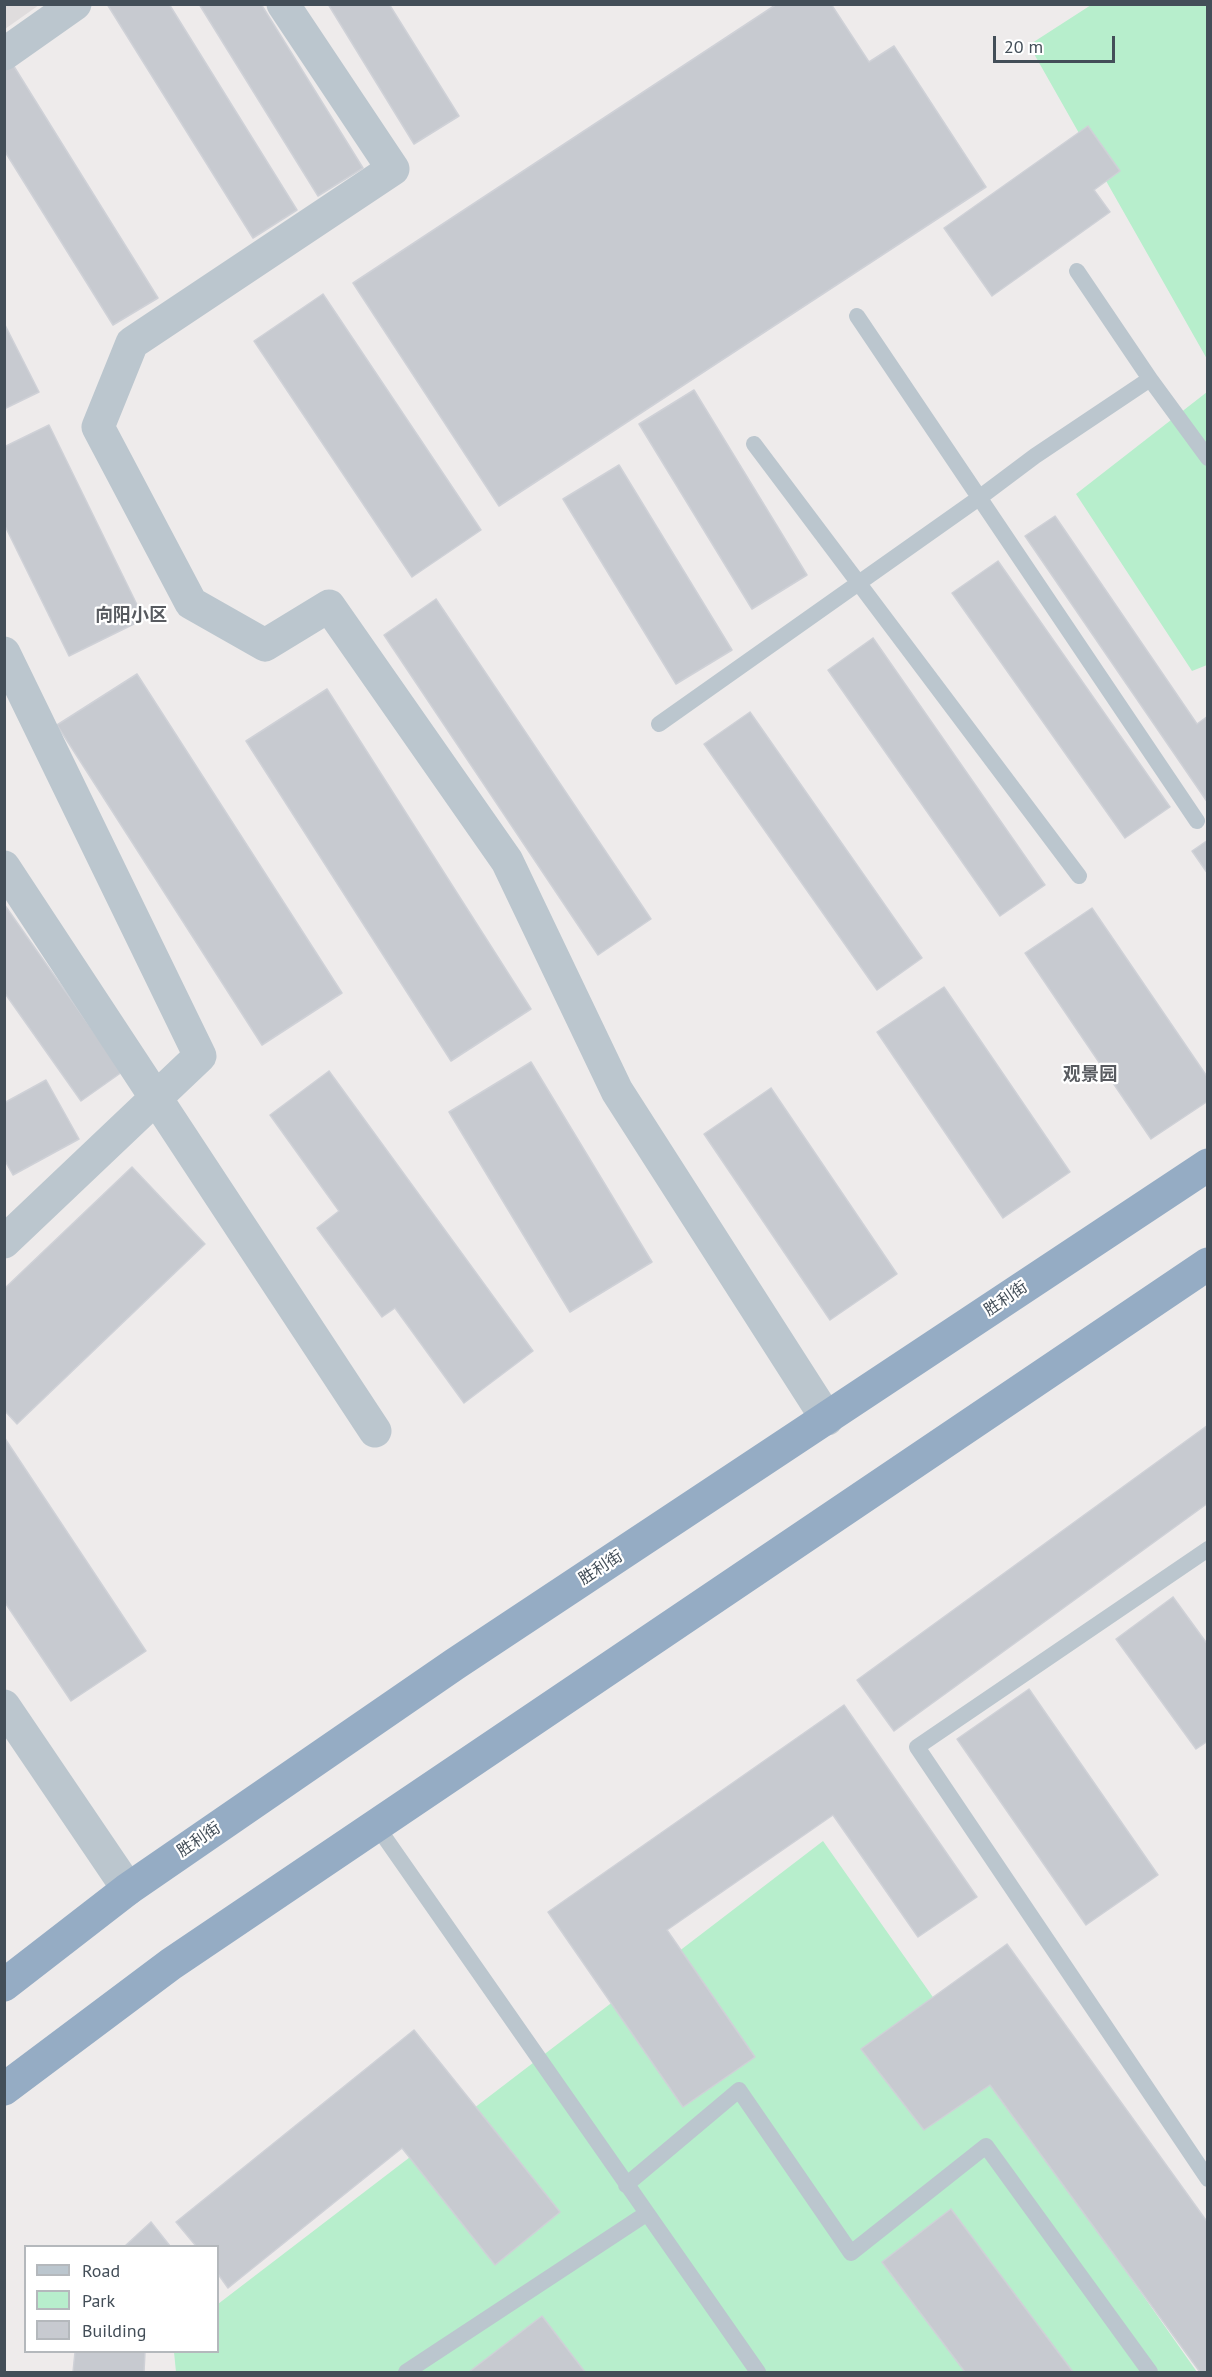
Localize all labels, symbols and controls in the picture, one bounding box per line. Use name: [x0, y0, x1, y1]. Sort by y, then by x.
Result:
scale bar: [996, 24, 1118, 62]
text: 20 m: [1004, 35, 1043, 58]
district label: 向阳小区: [95, 605, 167, 627]
district label: 观景园: [1063, 1064, 1117, 1086]
street label: 胜利街: [981, 1278, 1031, 1320]
street label: 胜利街: [576, 1547, 626, 1589]
street label: 胜利街: [174, 1819, 224, 1861]
legend: [24, 2245, 219, 2353]
text: Road: [82, 2259, 120, 2282]
text: Park: [82, 2289, 115, 2312]
text: Building: [82, 2319, 146, 2342]

